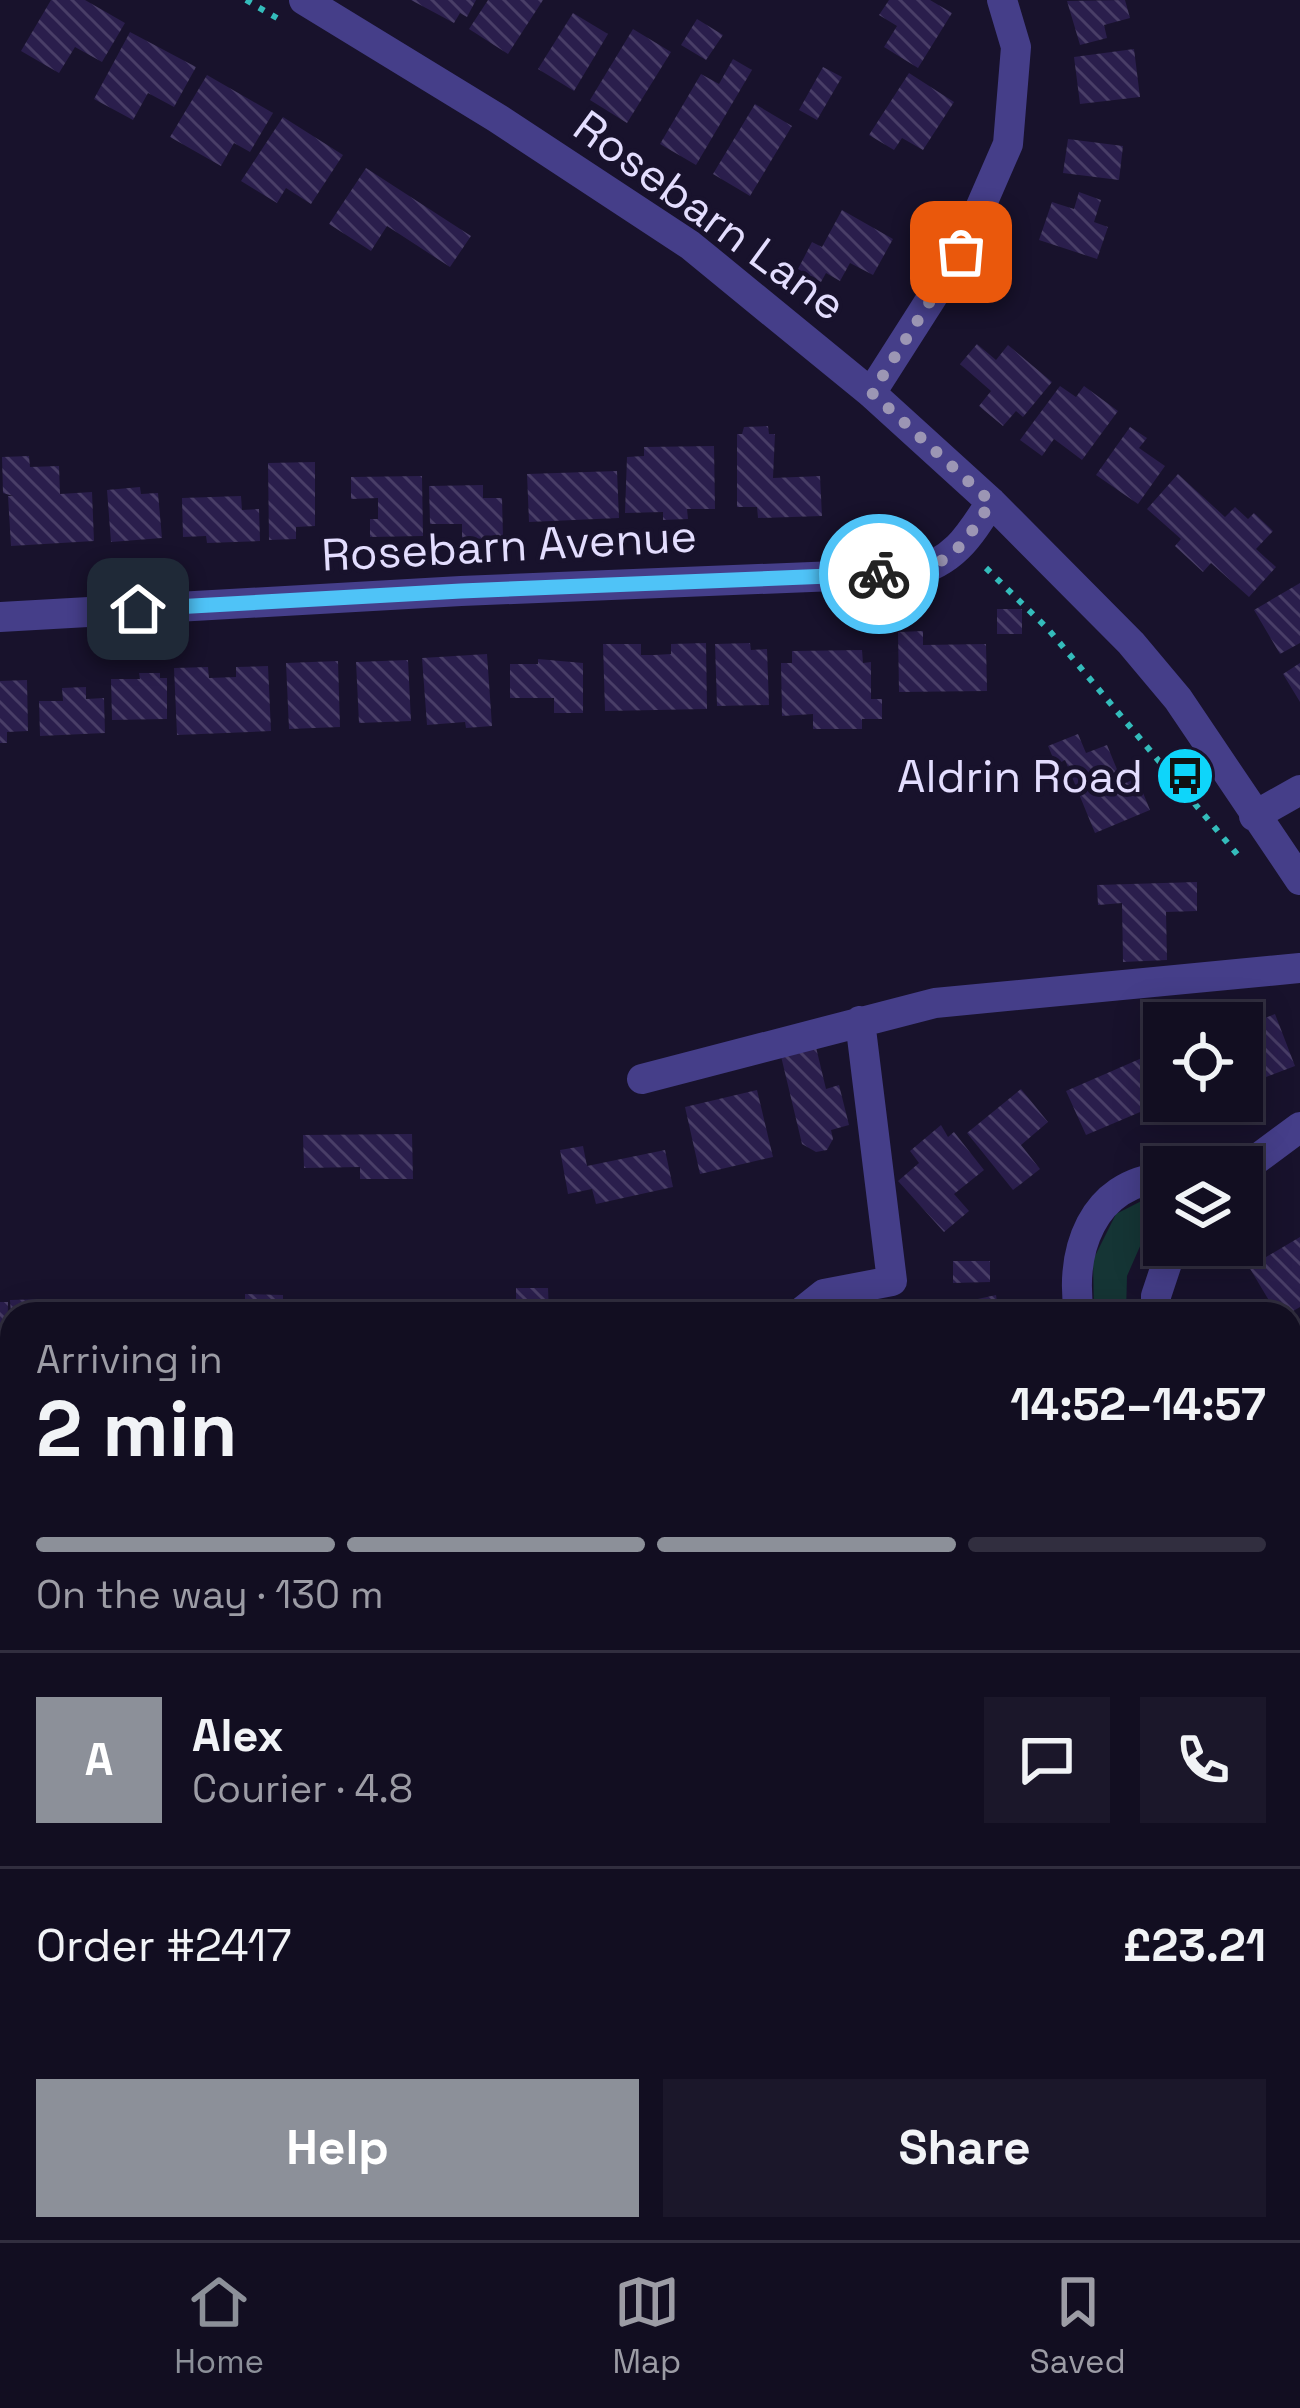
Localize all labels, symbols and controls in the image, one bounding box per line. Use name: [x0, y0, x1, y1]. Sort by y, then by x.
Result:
street label: Rosebarn Lane: [563, 98, 857, 333]
pin: [910, 201, 1012, 303]
icon: bag: [928, 219, 994, 285]
street label: Rosebarn Avenue: [320, 507, 698, 584]
courier: [819, 514, 939, 634]
icon: bike: [846, 541, 912, 607]
pin: [87, 558, 189, 660]
icon: home: [105, 576, 171, 642]
bus stop icon: Aldrin Road: [1154, 745, 1216, 807]
place label: Aldrin Road: [897, 748, 1143, 805]
map controls: [1143, 1002, 1263, 1266]
button: locate: [1143, 1002, 1263, 1122]
button: layers: [1143, 1146, 1263, 1266]
text: Arriving in: [36, 1335, 223, 1384]
text: 14:52–14:57: [1010, 1376, 1266, 1433]
text: 2 min: [36, 1379, 238, 1479]
text: On the way · 130 m: [36, 1570, 383, 1619]
button: chat: [984, 1697, 1110, 1823]
button: phone: [1140, 1697, 1266, 1823]
text: Alex: [192, 1707, 284, 1764]
text: A: [85, 1731, 113, 1788]
text: Courier · 4.8: [192, 1764, 413, 1813]
text: Order #2417: [36, 1917, 292, 1974]
text: £23.21: [1123, 1917, 1266, 1974]
button: Help: [36, 2079, 639, 2217]
button: Share: [663, 2079, 1266, 2217]
tab: Home: [174, 2269, 264, 2383]
tab: Map: [612, 2269, 681, 2383]
tab: Saved: [1030, 2269, 1126, 2383]

